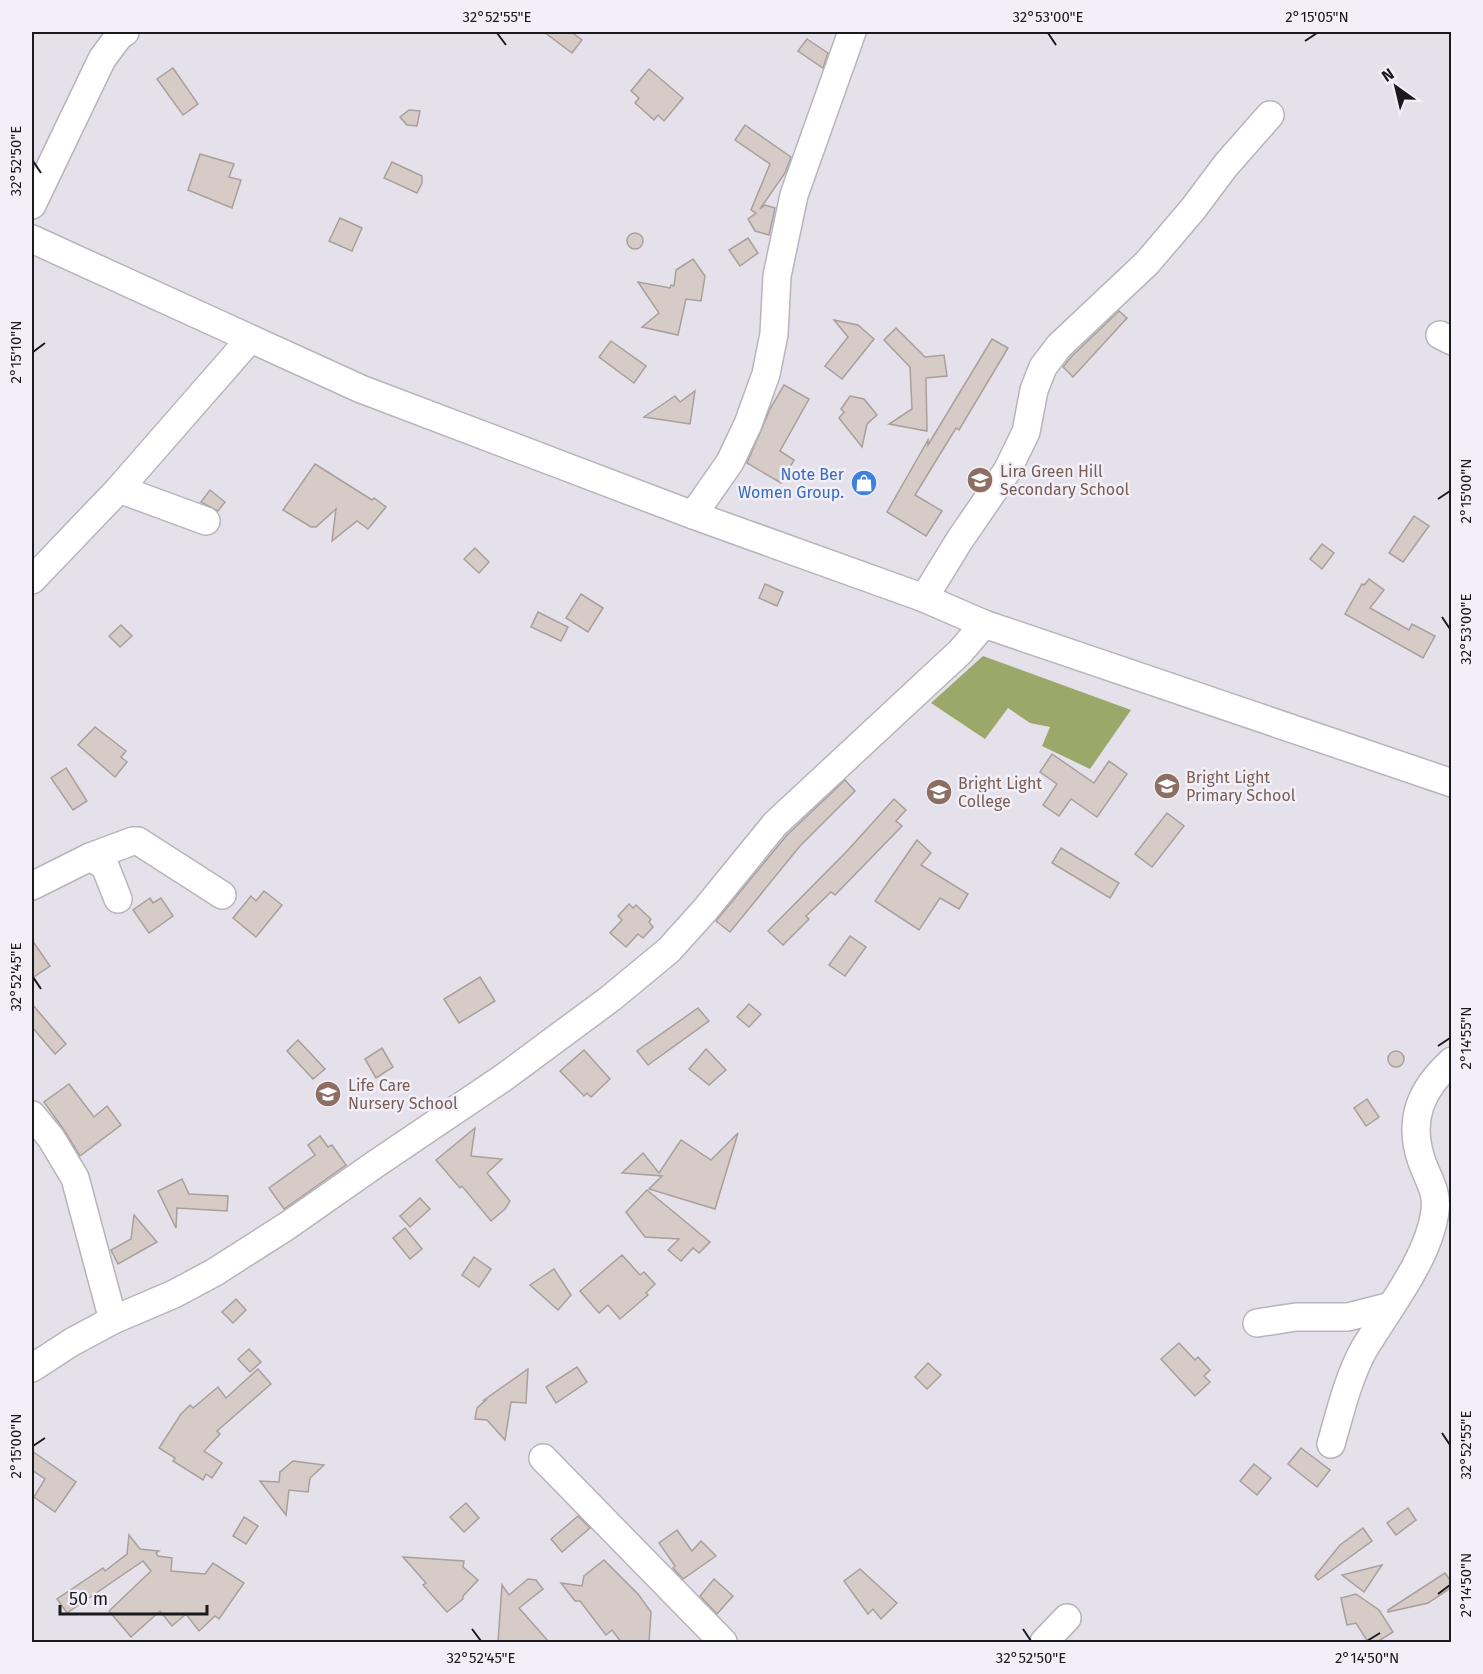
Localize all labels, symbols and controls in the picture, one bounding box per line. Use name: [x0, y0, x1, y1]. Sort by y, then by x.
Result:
text: 32°52'55"E: [462, 8, 532, 26]
text: 32°53'00"E: [1012, 8, 1084, 26]
text: 2°15'05"N: [1285, 8, 1349, 26]
north arrow: [1366, 57, 1426, 117]
text: N: [1378, 64, 1398, 86]
text: 32°52'50"E: [7, 126, 25, 196]
text: 2°15'10"N: [7, 320, 25, 384]
text: 2°15'00"N: [1457, 459, 1475, 523]
place label: Lira Green Hill Secondary School: [1000, 462, 1129, 499]
place label: Note Ber Women Group.: [738, 465, 845, 502]
school or university icon: Lira Green Hill Secondary School: [965, 465, 995, 495]
shop icon: Note Ber Women Group.: [849, 468, 879, 498]
text: 32°53'00"E: [1457, 593, 1475, 665]
place label: Bright Light Primary School: [1186, 768, 1296, 805]
school or university icon: Bright Light Primary School: [1152, 771, 1182, 801]
place label: Bright Light College: [958, 774, 1042, 811]
school or university icon: Bright Light College: [924, 777, 954, 807]
text: 32°52'45"E: [7, 943, 25, 1011]
text: 2°14'55"N: [1457, 1006, 1475, 1070]
place label: Life Care Nursery School: [348, 1076, 458, 1113]
school or university icon: Life Care Nursery School: [313, 1079, 343, 1109]
text: 32°52'55"E: [1457, 1410, 1475, 1480]
text: 2°15'00"N: [7, 1414, 25, 1478]
text: 2°14'50"N: [1457, 1553, 1475, 1617]
scale bar: [60, 1578, 207, 1616]
text: 50 m: [69, 1588, 108, 1610]
text: 32°52'45"E: [447, 1649, 515, 1667]
text: 32°52'50"E: [996, 1649, 1066, 1667]
text: 2°14'50"N: [1335, 1649, 1399, 1667]

